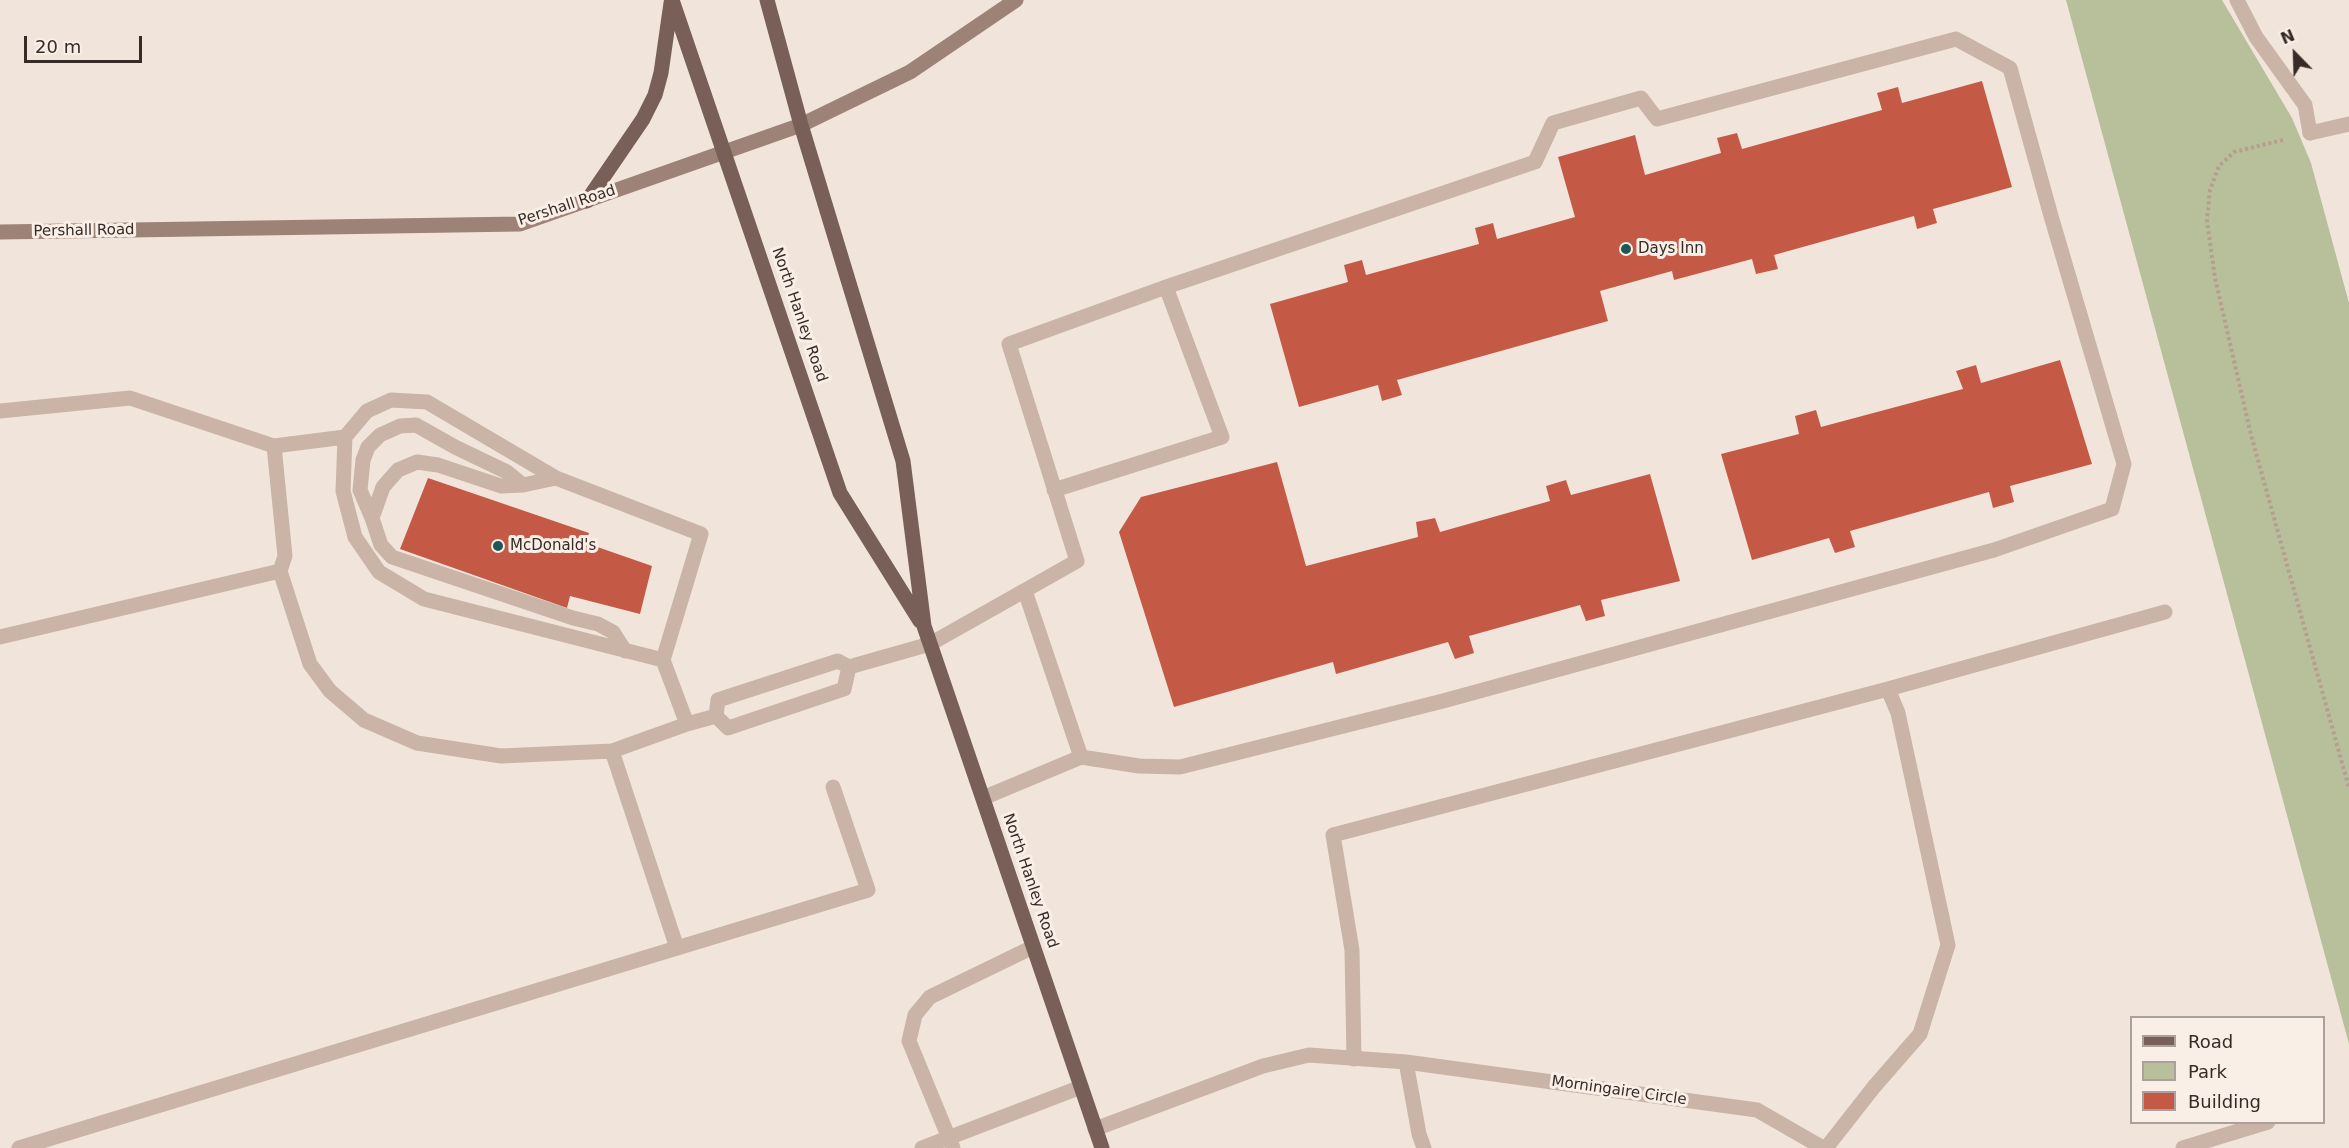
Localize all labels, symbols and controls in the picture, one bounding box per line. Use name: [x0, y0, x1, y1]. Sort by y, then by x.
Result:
scale bar: [27, 24, 146, 62]
north arrow: [2265, 24, 2325, 84]
text: N: [2278, 26, 2298, 48]
text: 20 m: [35, 36, 81, 57]
street label: Pershall Road: [516, 182, 618, 230]
street label: Pershall Road: [33, 221, 135, 241]
place label: Days Inn: [1638, 240, 1704, 258]
marker: Days Inn: [1619, 242, 1633, 256]
street label: North Hanley Road: [767, 245, 831, 385]
place label: McDonald's: [510, 537, 596, 555]
marker: McDonald's: [491, 539, 505, 553]
street label: North Hanley Road: [998, 811, 1062, 951]
legend: [2130, 1016, 2325, 1124]
text: Road: [2188, 1031, 2233, 1052]
text: Park: [2188, 1061, 2227, 1082]
street label: Morningaire Circle: [1550, 1073, 1688, 1109]
text: Building: [2188, 1091, 2261, 1112]

